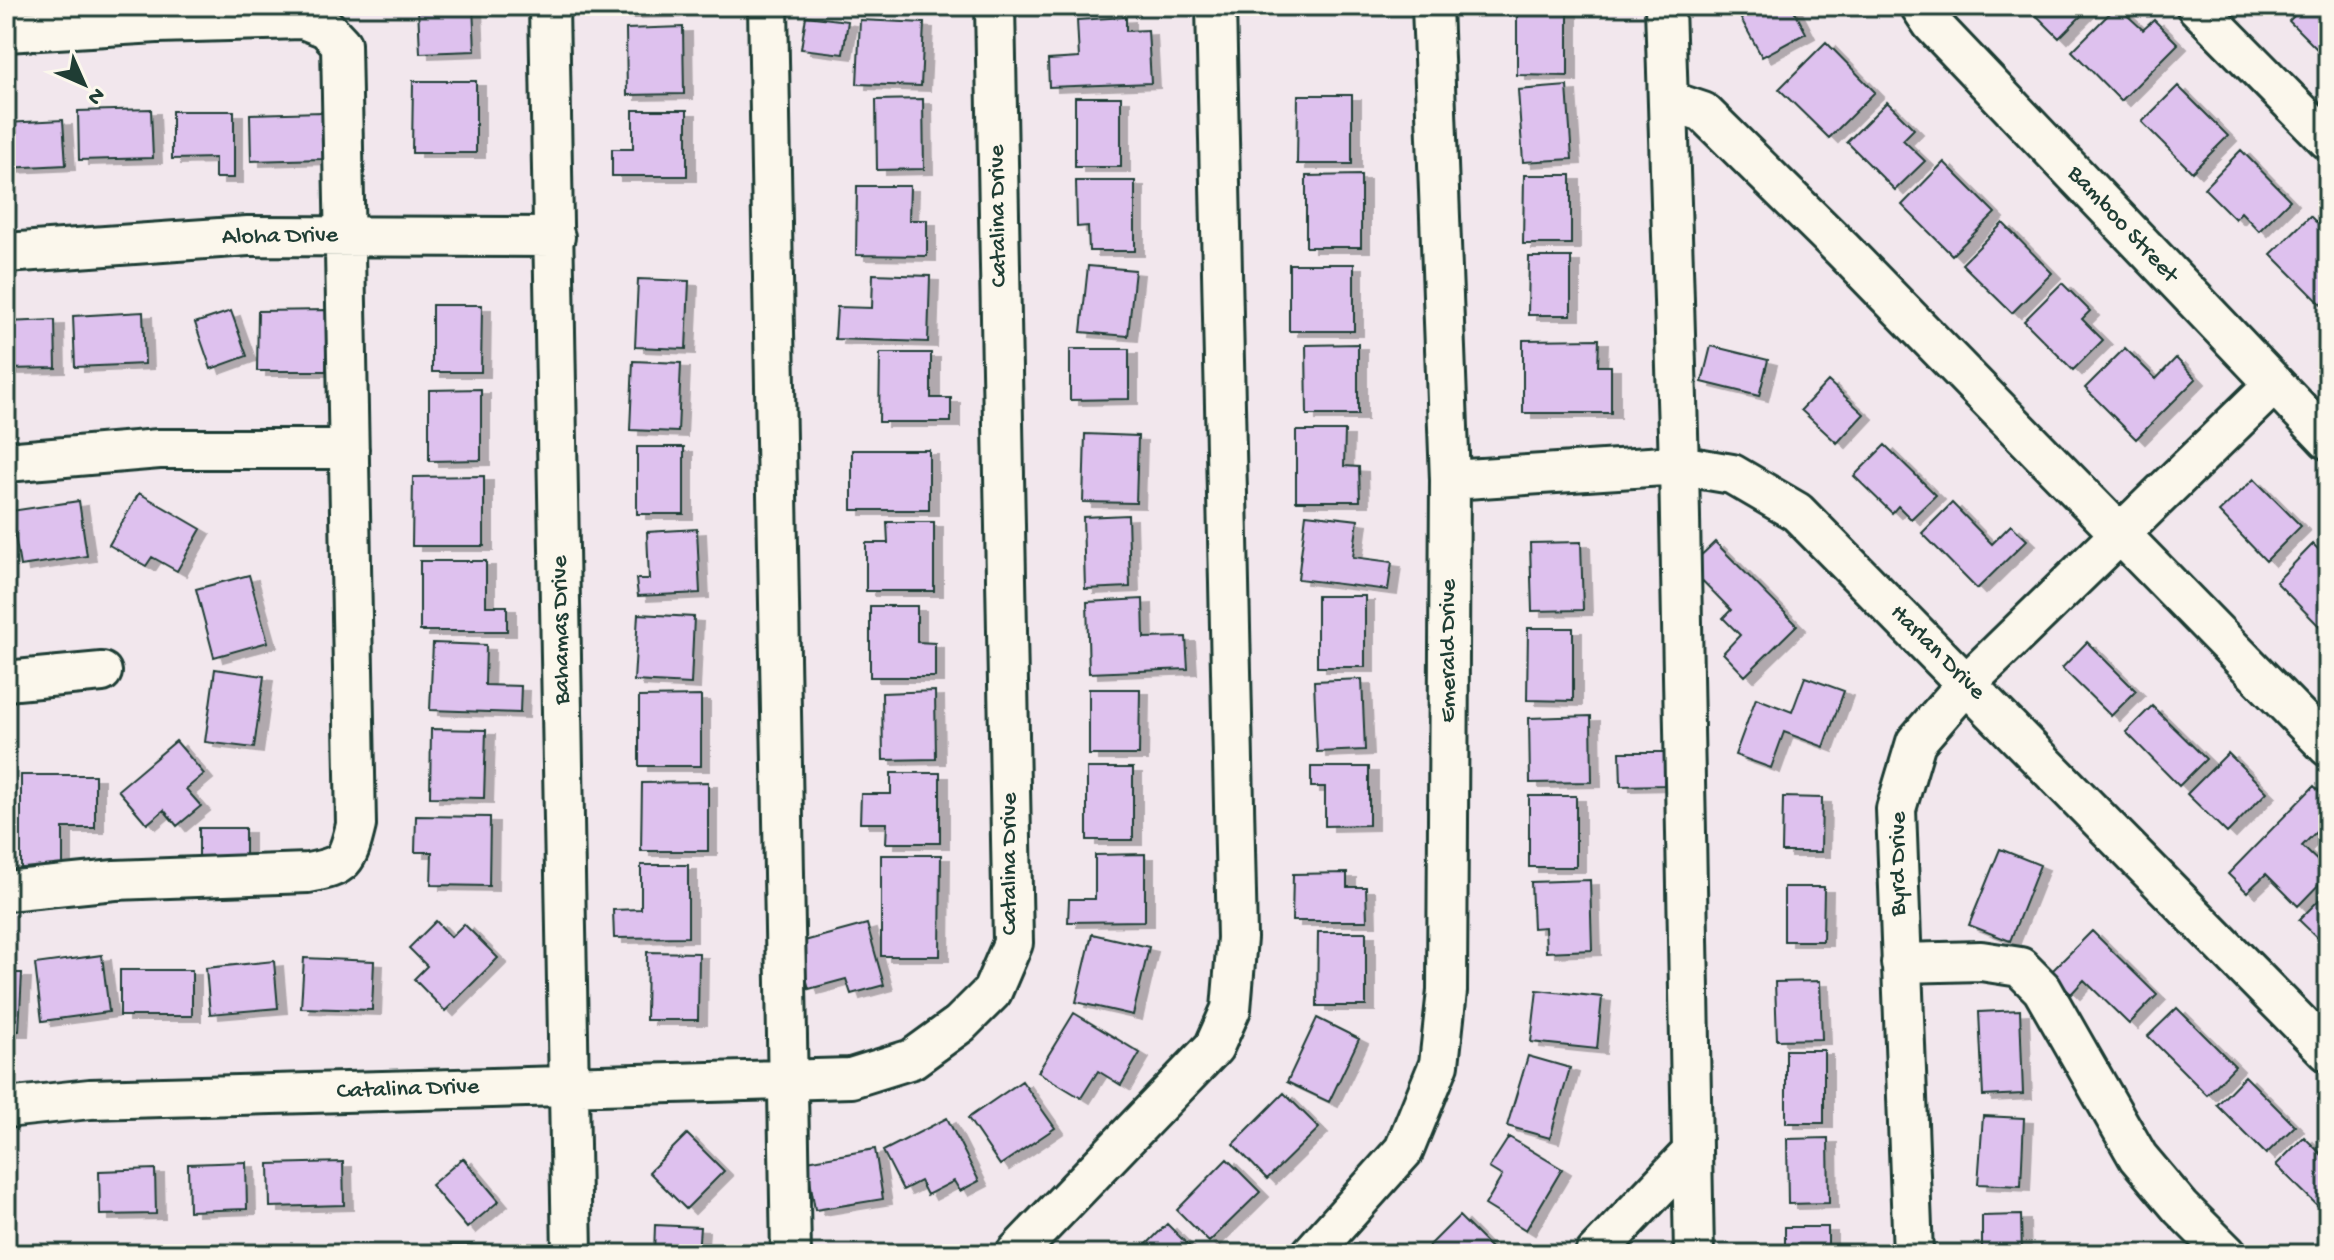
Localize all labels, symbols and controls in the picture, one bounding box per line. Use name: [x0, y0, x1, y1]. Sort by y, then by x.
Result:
north arrow: [44, 44, 124, 124]
text: N: [81, 81, 110, 110]
street label: Catalina Drive: [983, 144, 1015, 288]
street label: Bamboo Street: [2060, 160, 2185, 291]
street label: Aloha Drive: [222, 221, 339, 253]
street label: Bahamas Drive: [546, 555, 578, 706]
street label: Emerald Drive: [1435, 579, 1464, 723]
street label: Harlan Drive: [1883, 599, 1991, 707]
street label: Catalina Drive: [996, 792, 1025, 935]
street label: Byrd Drive: [1885, 811, 1914, 917]
street label: Catalina Drive: [336, 1073, 480, 1107]

